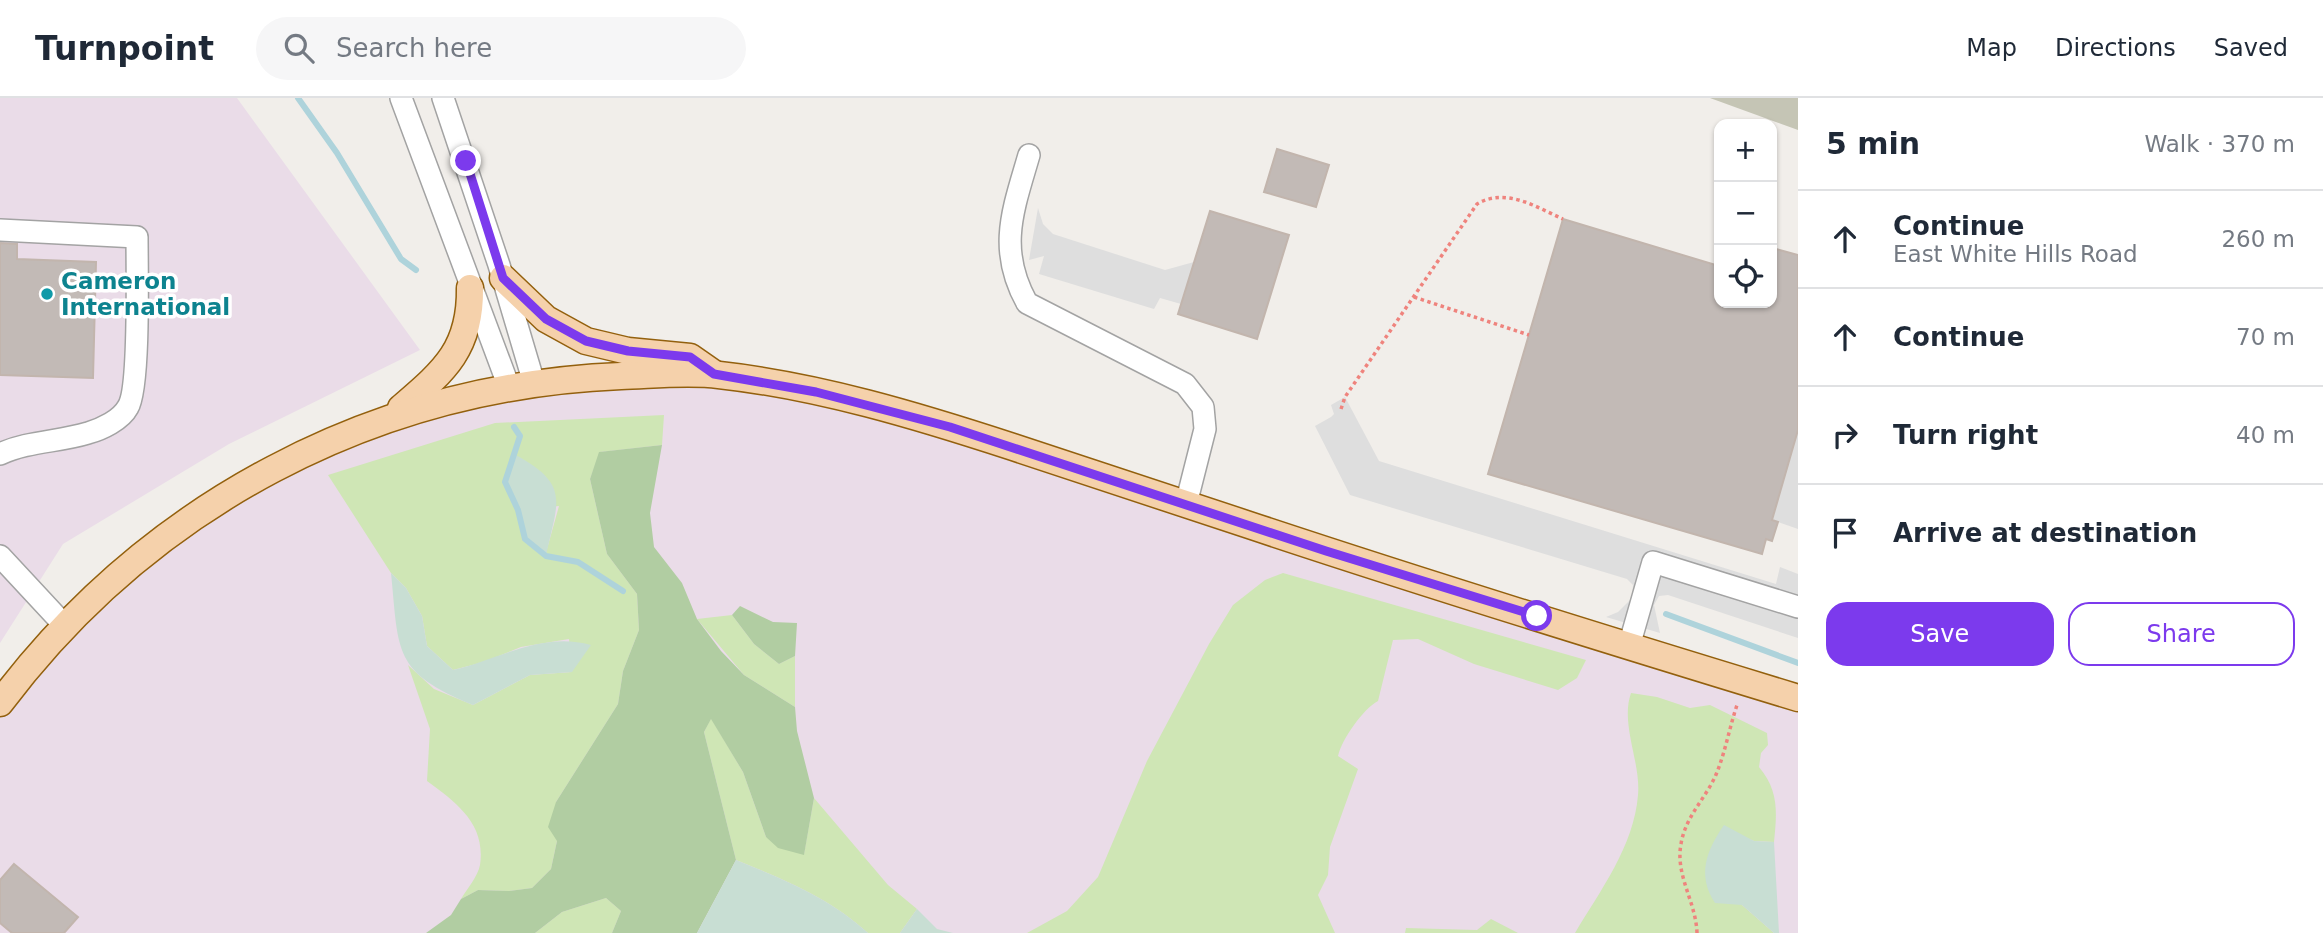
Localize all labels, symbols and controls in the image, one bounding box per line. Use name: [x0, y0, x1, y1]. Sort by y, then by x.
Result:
search box: [256, 17, 746, 80]
text: Turnpoint: [35, 29, 214, 68]
icon: search: [280, 29, 318, 67]
text: Search here: [336, 33, 492, 63]
text: Map: [1966, 34, 2017, 62]
text: Directions: [2055, 34, 2176, 62]
text: Saved: [2214, 34, 2288, 62]
map controls: [1714, 119, 1777, 308]
button: +: [1714, 119, 1777, 182]
text: 5 min: [1826, 126, 1920, 161]
text: Walk · 370 m: [2144, 131, 2295, 157]
route end: [450, 145, 481, 176]
button: −: [1714, 182, 1777, 245]
text: Continue: [1893, 211, 2024, 241]
icon: ahead: [1826, 220, 1864, 258]
text: 260 m: [2221, 226, 2295, 252]
text: East White Hills Road: [1893, 241, 2138, 267]
button: locate: [1714, 245, 1777, 308]
place label: Cameron International: [61, 268, 230, 320]
marker: Cameron International: [39, 286, 55, 302]
icon: ahead: [1826, 318, 1864, 356]
text: Continue: [1893, 322, 2024, 352]
text: 70 m: [2236, 324, 2295, 350]
icon: right: [1826, 416, 1864, 454]
text: Turn right: [1893, 420, 2038, 450]
text: 40 m: [2236, 422, 2295, 448]
icon: arrive: [1826, 514, 1864, 552]
text: Arrive at destination: [1893, 518, 2197, 548]
route start: [1521, 600, 1552, 631]
button: Save: [1826, 602, 2054, 666]
button: Share: [2068, 602, 2295, 666]

